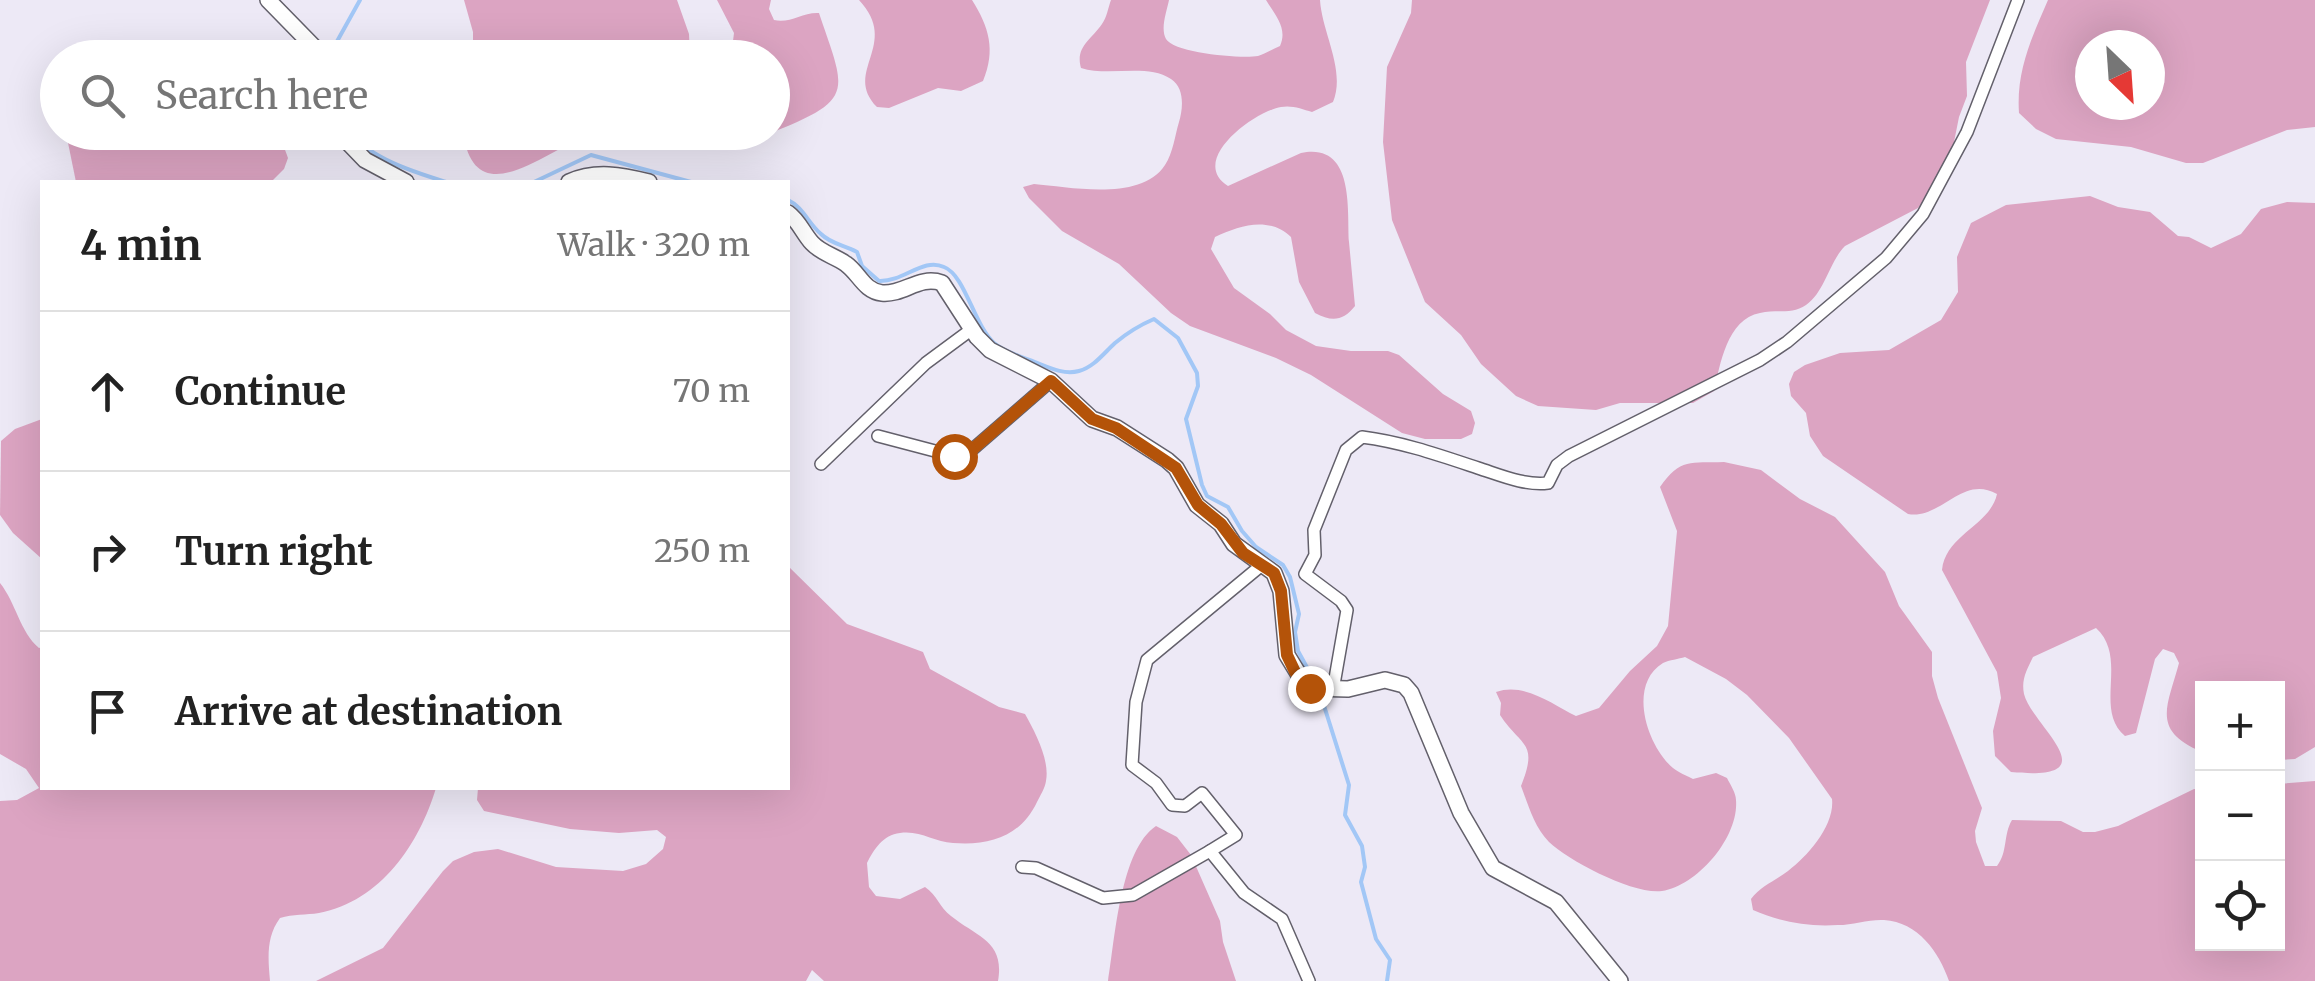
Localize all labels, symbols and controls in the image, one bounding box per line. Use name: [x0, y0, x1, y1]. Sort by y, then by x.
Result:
north arrow: [2075, 30, 2165, 120]
search box: [40, 40, 790, 150]
icon: search: [75, 68, 130, 123]
text: Search here: [155, 72, 368, 119]
text: 4 min: [80, 219, 202, 271]
text: Walk · 320 m: [557, 225, 750, 265]
icon: ahead: [80, 364, 135, 419]
text: Continue: [175, 368, 346, 415]
text: 70 m: [673, 371, 750, 411]
route start: [932, 434, 978, 480]
icon: right: [80, 524, 135, 579]
text: Turn right: [175, 528, 373, 575]
text: 250 m: [654, 531, 750, 571]
route end: [1288, 666, 1334, 712]
map controls: [2195, 681, 2285, 951]
button: +: [2195, 681, 2285, 771]
icon: arrive: [80, 684, 135, 739]
text: Arrive at destination: [175, 688, 562, 735]
button: −: [2195, 771, 2285, 861]
button: locate: [2195, 861, 2285, 951]

